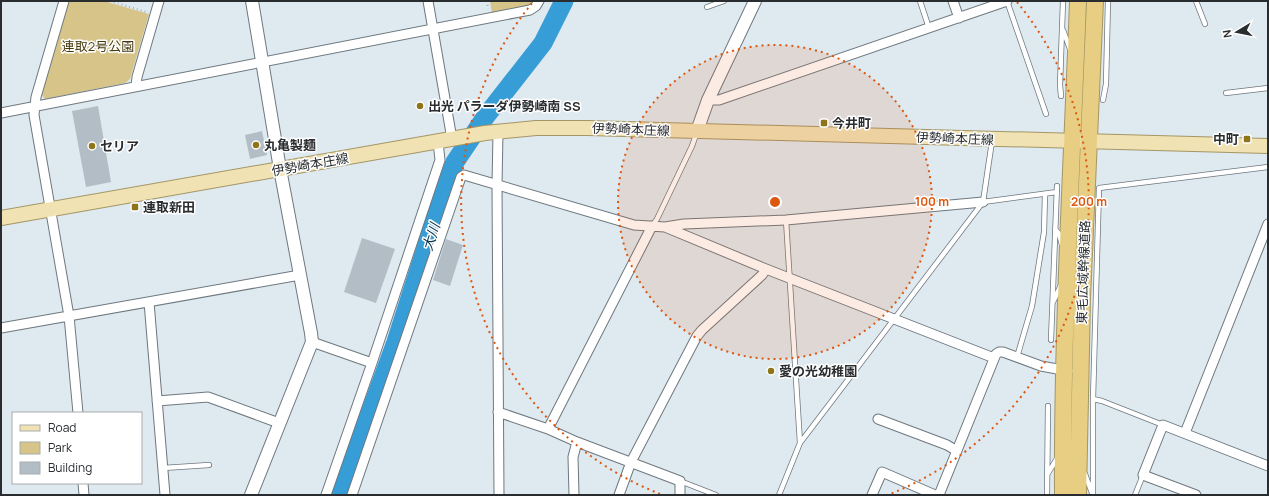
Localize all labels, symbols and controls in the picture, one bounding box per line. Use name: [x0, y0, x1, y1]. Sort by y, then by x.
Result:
north arrow: [1217, 12, 1257, 52]
text: N: [1219, 29, 1235, 39]
park label: 連取2号公園: [62, 37, 134, 55]
place label: 出光 パラーダ伊勢崎南 SS: [428, 97, 581, 115]
marker: 出光 パラーダ伊勢崎南 SS: [415, 101, 425, 111]
place label: 今井町: [832, 114, 871, 132]
marker: 今井町: [819, 118, 829, 128]
street label: 伊勢崎本庄線: [592, 119, 670, 139]
street label: 伊勢崎本庄線: [916, 128, 994, 148]
place label: 中町: [1213, 130, 1239, 148]
marker: 中町: [1242, 134, 1252, 144]
place label: 丸亀製麺: [264, 136, 316, 154]
place label: セリア: [100, 137, 139, 155]
marker: 丸亀製麺: [251, 140, 261, 150]
marker: セリア: [87, 141, 97, 151]
street label: 伊勢崎本庄線: [270, 148, 350, 180]
text: 100 m: [915, 193, 949, 210]
text: 200 m: [1071, 193, 1107, 210]
centre of rings: [768, 195, 782, 209]
place label: 連取新田: [143, 198, 195, 216]
marker: 連取新田: [130, 202, 140, 212]
water label: 大川: [417, 219, 445, 253]
street label: 東毛広域幹線道路: [1072, 220, 1094, 324]
place label: 愛の光幼稚園: [779, 362, 857, 380]
marker: 愛の光幼稚園: [766, 366, 776, 376]
legend: [12, 412, 142, 484]
text: Road: [48, 419, 76, 436]
text: Park: [48, 439, 73, 456]
text: Building: [48, 459, 92, 476]

